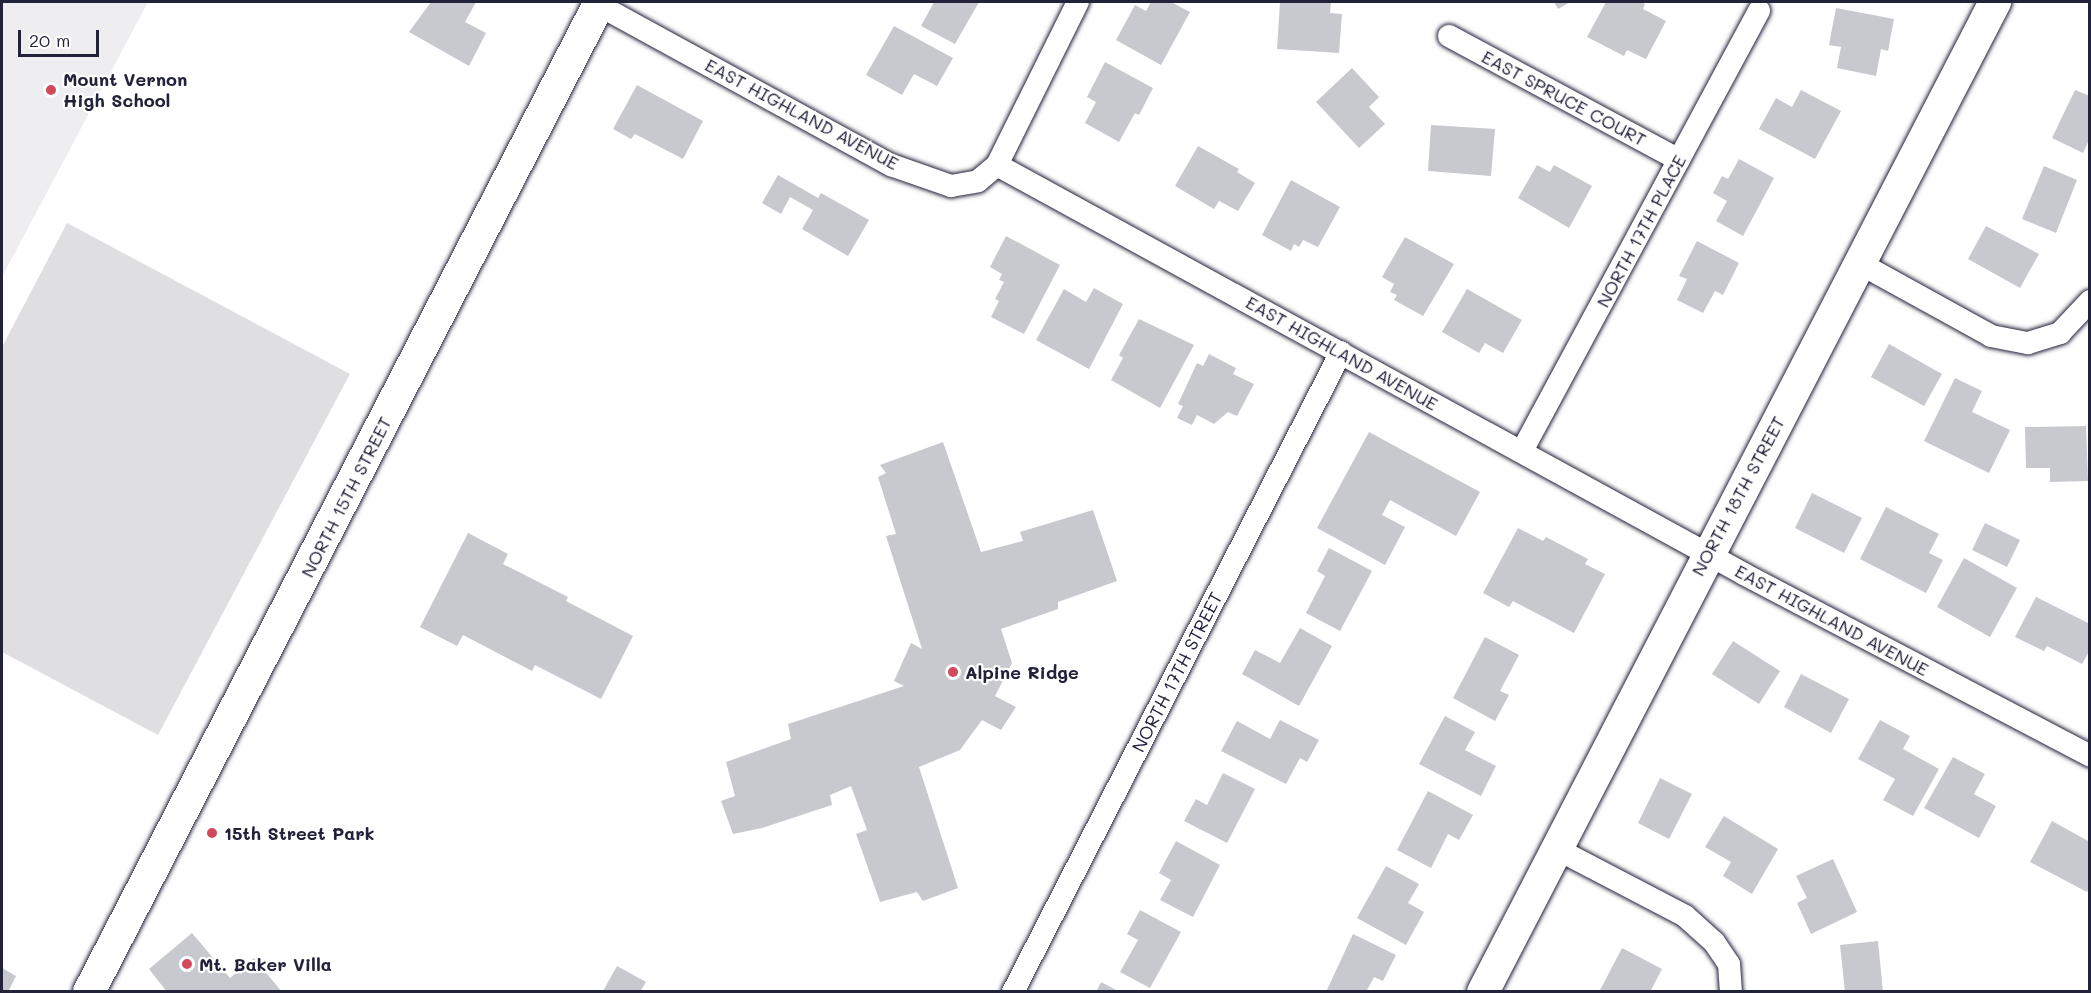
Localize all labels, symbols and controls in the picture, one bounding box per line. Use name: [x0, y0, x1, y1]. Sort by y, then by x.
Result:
scale bar: [21, 18, 102, 56]
text: 20 m: [29, 28, 70, 52]
street label: EAST SPRUCE COURT: [1478, 46, 1650, 150]
street label: EAST HIGHLAND AVENUE: [701, 54, 903, 174]
place label: Mount Vernon High School: [63, 69, 187, 112]
marker: Mount Vernon High School: [44, 83, 58, 97]
street label: NORTH 17TH PLACE: [1592, 151, 1690, 311]
street label: EAST HIGHLAND AVENUE: [1242, 291, 1442, 415]
street label: NORTH 15TH STREET: [296, 413, 396, 581]
street label: NORTH 18TH STREET: [1687, 413, 1789, 579]
street label: EAST HIGHLAND AVENUE: [1731, 560, 1933, 680]
street label: NORTH 17TH STREET: [1127, 588, 1227, 756]
place label: Alpine Ridge: [965, 661, 1079, 683]
marker: Alpine Ridge: [946, 665, 960, 679]
place label: 15th Street Park: [224, 822, 374, 844]
marker: 15th Street Park: [205, 826, 219, 840]
place label: Mt. Baker Villa: [199, 953, 332, 975]
marker: Mt. Baker Villa: [180, 957, 194, 971]

